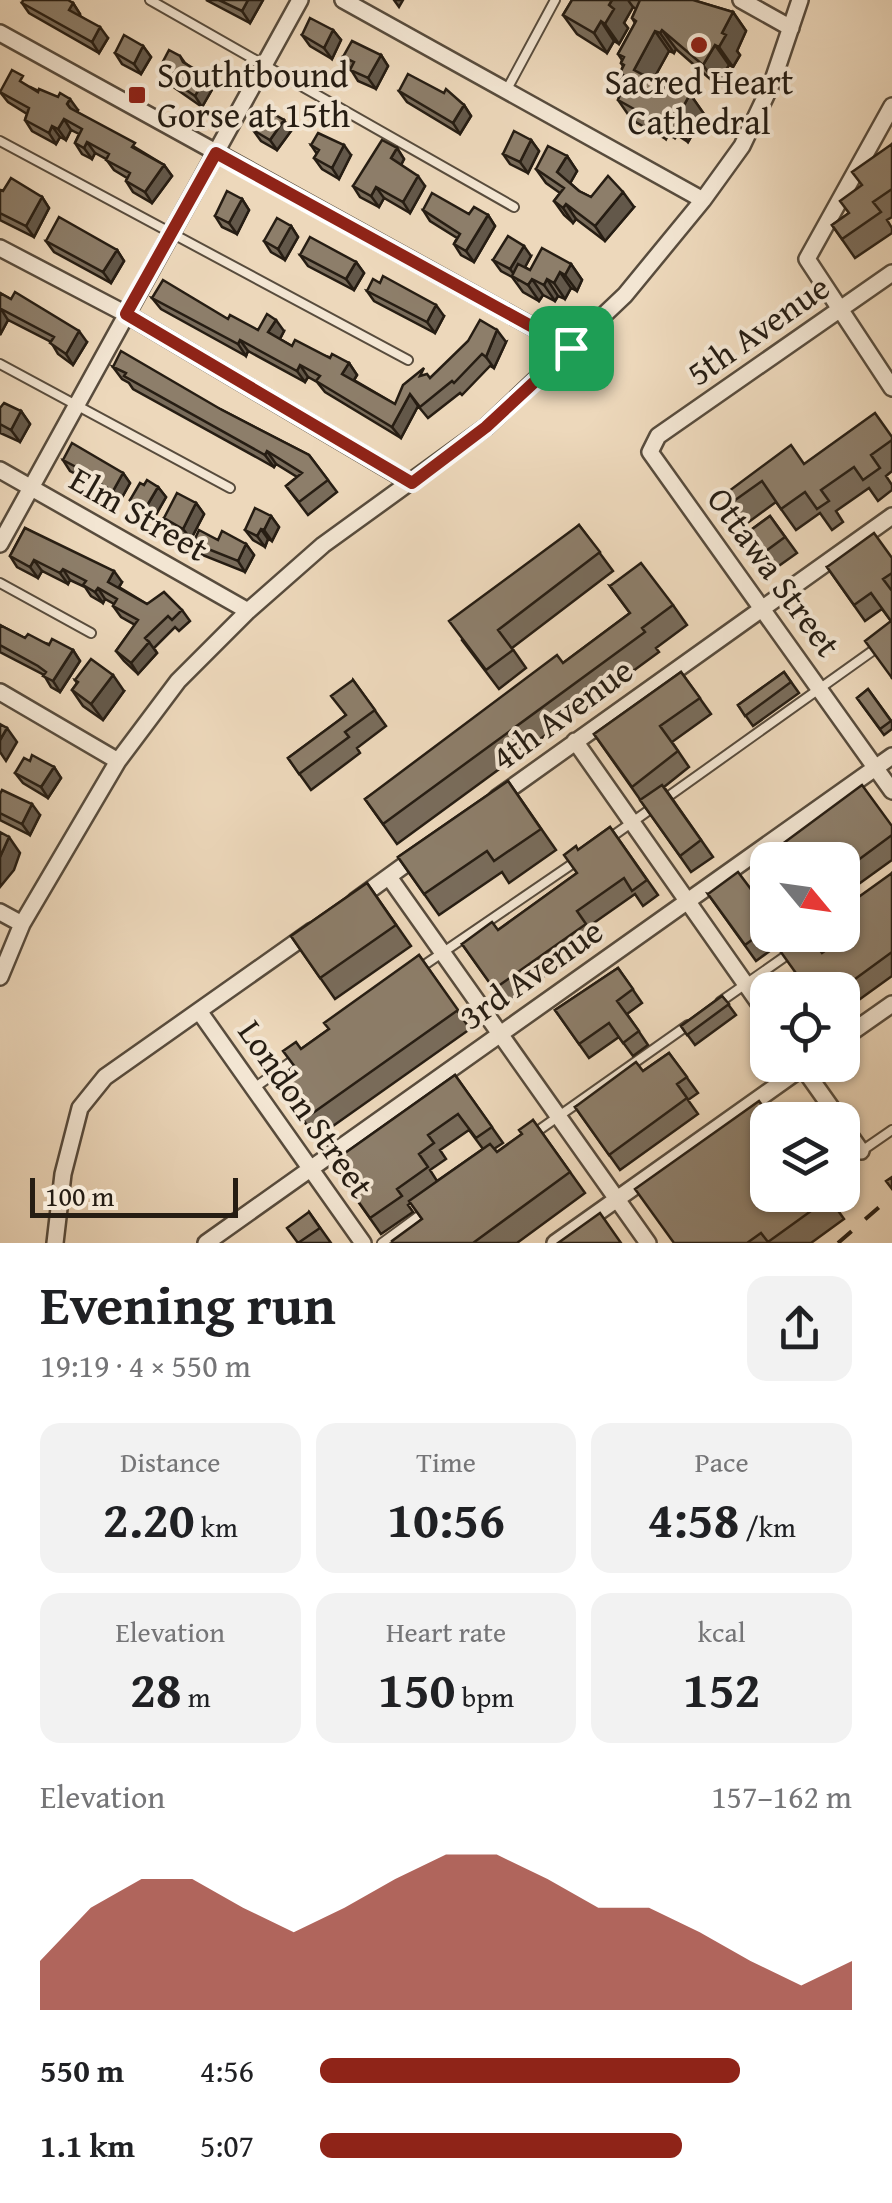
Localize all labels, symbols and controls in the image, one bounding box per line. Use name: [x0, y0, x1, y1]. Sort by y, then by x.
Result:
marker: Sacred Heart Cathedral: [688, 34, 710, 56]
place label: Southtbound Gorse at 15th: [157, 49, 351, 140]
place label: Sacred Heart Cathedral: [605, 56, 793, 147]
marker: Southtbound Gorse at 15th: [126, 84, 148, 106]
street label: 5th Avenue: [676, 262, 840, 398]
pin: [529, 306, 614, 391]
icon: arrive: [544, 321, 599, 376]
street label: Elm Street: [61, 453, 218, 574]
street label: Ottawa Street: [695, 476, 854, 667]
street label: 4th Avenue: [480, 645, 643, 782]
north arrow: [750, 842, 860, 952]
map controls: [750, 842, 860, 1212]
street label: 3rd Avenue: [449, 905, 613, 1042]
button: locate: [750, 972, 860, 1082]
street label: London Street: [226, 1009, 387, 1208]
button: layers: [750, 1102, 860, 1212]
scale bar: [30, 1173, 238, 1218]
text: 100 m: [45, 1175, 114, 1216]
text: Evening run: [40, 1264, 336, 1344]
button: share: [747, 1276, 852, 1381]
text: 19:19 · 4 × 550 m: [40, 1342, 251, 1389]
text: Distance: [120, 1441, 221, 1482]
text: Time: [416, 1441, 476, 1482]
text: Pace: [695, 1441, 749, 1482]
text: 2.20: [103, 1482, 195, 1555]
text: 10:56: [387, 1482, 505, 1555]
text: 4:58: [647, 1482, 739, 1555]
text: km: [195, 1506, 238, 1547]
text: /km: [739, 1506, 796, 1547]
text: Elevation: [116, 1611, 225, 1652]
text: Heart rate: [386, 1611, 506, 1652]
text: kcal: [698, 1611, 746, 1652]
text: 28: [130, 1652, 182, 1725]
text: 150: [378, 1652, 456, 1725]
text: 152: [683, 1652, 761, 1725]
text: m: [182, 1676, 211, 1717]
text: bpm: [456, 1676, 514, 1717]
text: Elevation: [40, 1773, 165, 1820]
text: 157–162 m: [711, 1773, 852, 1820]
text: 550 m: [40, 2047, 124, 2094]
text: 4:56: [200, 2047, 254, 2094]
text: 1.1 km: [40, 2122, 135, 2169]
text: 5:07: [200, 2122, 254, 2169]

